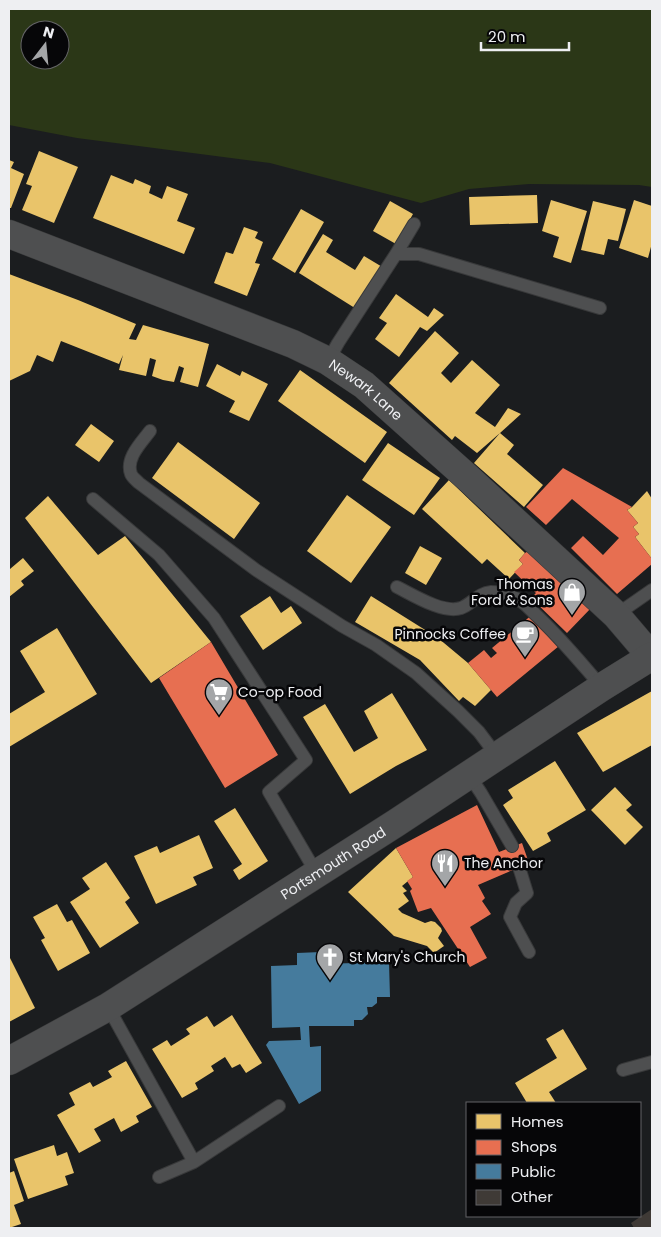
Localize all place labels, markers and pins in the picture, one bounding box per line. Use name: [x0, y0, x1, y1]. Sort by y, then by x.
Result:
place label: Thomas Ford & Sons: [471, 574, 553, 610]
shop icon: Thomas Ford & Sons: [557, 577, 587, 616]
cafe icon: Pinnocks Coffee: [510, 619, 540, 658]
place label: Pinnocks Coffee: [394, 624, 506, 644]
supermarket icon: Co-op Food: [204, 677, 234, 716]
place label: Co-op Food: [238, 682, 322, 702]
restaurant icon: The Anchor: [430, 848, 460, 887]
place label: The Anchor: [464, 853, 543, 873]
church icon: St Mary's Church: [315, 942, 345, 981]
place label: St Mary's Church: [349, 947, 465, 967]

